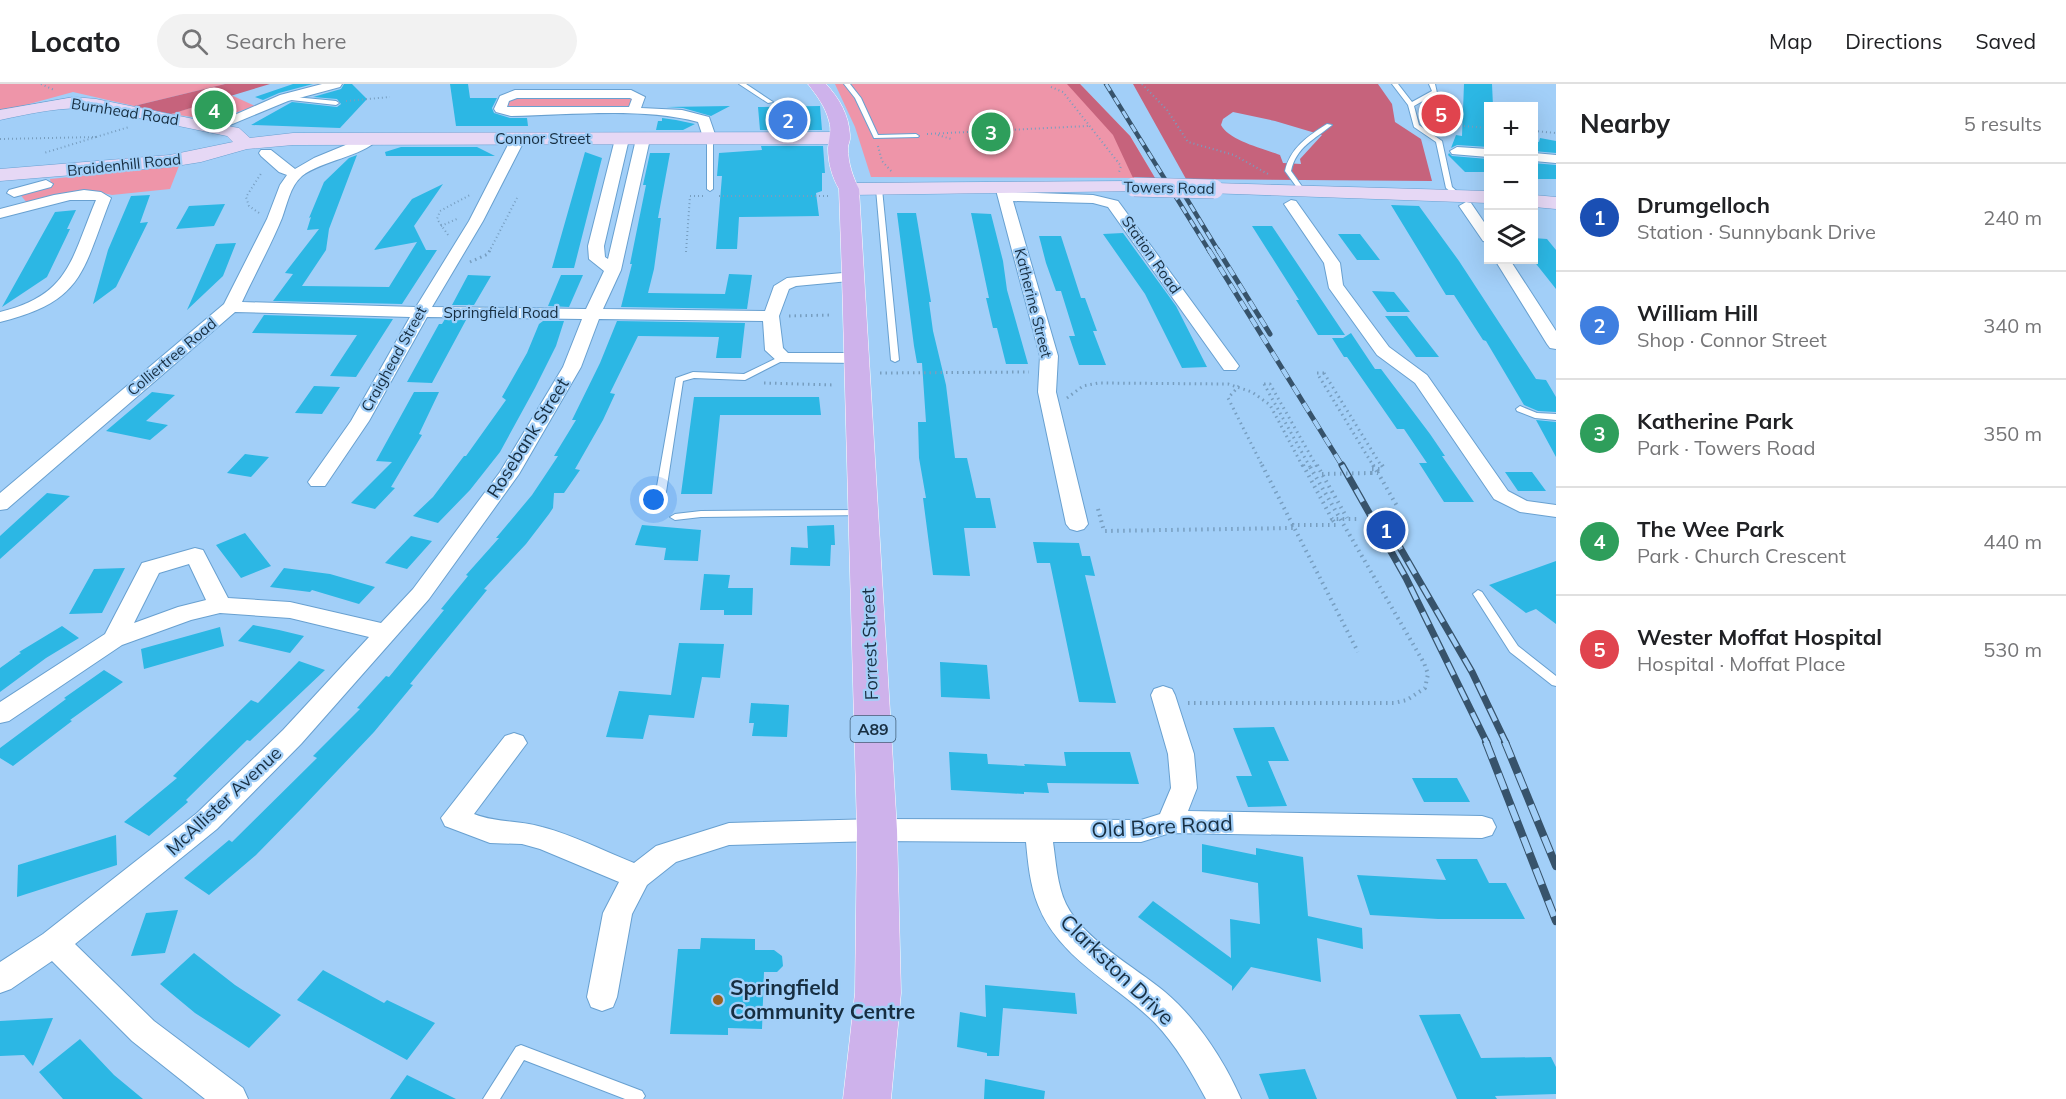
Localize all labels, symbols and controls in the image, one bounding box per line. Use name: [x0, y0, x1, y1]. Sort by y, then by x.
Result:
search box: [157, 14, 577, 68]
text: Locato: [30, 24, 121, 59]
icon: search: [178, 25, 211, 58]
text: Search here: [226, 27, 346, 55]
text: Map: [1769, 28, 1812, 54]
text: Directions: [1845, 28, 1942, 54]
text: Saved: [1975, 28, 2036, 54]
pin: 4: [194, 87, 234, 132]
pin: 5: [1422, 92, 1460, 136]
street label: Burnhead Road: [70, 94, 180, 129]
pin: 2: [768, 98, 808, 142]
map controls: [1484, 102, 1538, 264]
button: +: [1484, 102, 1538, 156]
text: Nearby: [1580, 107, 1670, 140]
pin: 3: [972, 110, 1010, 154]
text: 5 results: [1964, 111, 2042, 136]
street label: Connor Street: [495, 129, 591, 148]
street label: Braidenhill Road: [66, 149, 182, 180]
button: −: [1484, 156, 1538, 210]
street label: Towers Road: [1123, 177, 1215, 198]
text: Drumgelloch: [1637, 191, 1770, 219]
text: 1: [1594, 205, 1606, 230]
text: 240 m: [1983, 205, 2042, 230]
button: layers: [1484, 210, 1538, 264]
street label: Station Road: [1118, 212, 1185, 297]
text: Station · Sunnybank Drive: [1637, 219, 1876, 244]
street label: Katherine Street: [1011, 246, 1056, 360]
text: William Hill: [1637, 299, 1758, 327]
street label: Craighead Street: [357, 303, 430, 415]
street label: Springfield Road: [443, 303, 559, 322]
text: 2: [1594, 313, 1606, 338]
text: 340 m: [1983, 313, 2042, 338]
street label: Colliertree Road: [123, 314, 220, 399]
text: Shop · Connor Street: [1637, 327, 1827, 352]
street label: Rosebank Street: [481, 373, 574, 502]
text: Katherine Park: [1637, 407, 1793, 435]
text: 3: [1594, 421, 1606, 446]
text: 350 m: [1983, 421, 2042, 446]
text: Park · Towers Road: [1637, 435, 1815, 460]
your location: [639, 485, 668, 514]
pin: 1: [1366, 508, 1406, 552]
text: The Wee Park: [1637, 515, 1784, 543]
text: 4: [1594, 529, 1606, 554]
text: 440 m: [1983, 529, 2042, 554]
text: Park · Church Crescent: [1637, 543, 1846, 568]
street label: Forrest Street: [856, 587, 883, 701]
text: Wester Moffat Hospital: [1637, 623, 1882, 651]
text: 5: [1594, 637, 1606, 662]
text: 530 m: [1983, 637, 2042, 662]
text: Hospital · Moffat Place: [1637, 651, 1845, 676]
road number: A89: [850, 716, 896, 742]
street label: McAllister Avenue: [161, 741, 286, 860]
street label: Old Bore Road: [1091, 809, 1233, 843]
street label: Clarkston Drive: [1055, 908, 1180, 1030]
place label: Springfield Community Centre: [730, 974, 915, 1024]
marker: Springfield Community Centre: [711, 993, 725, 1007]

